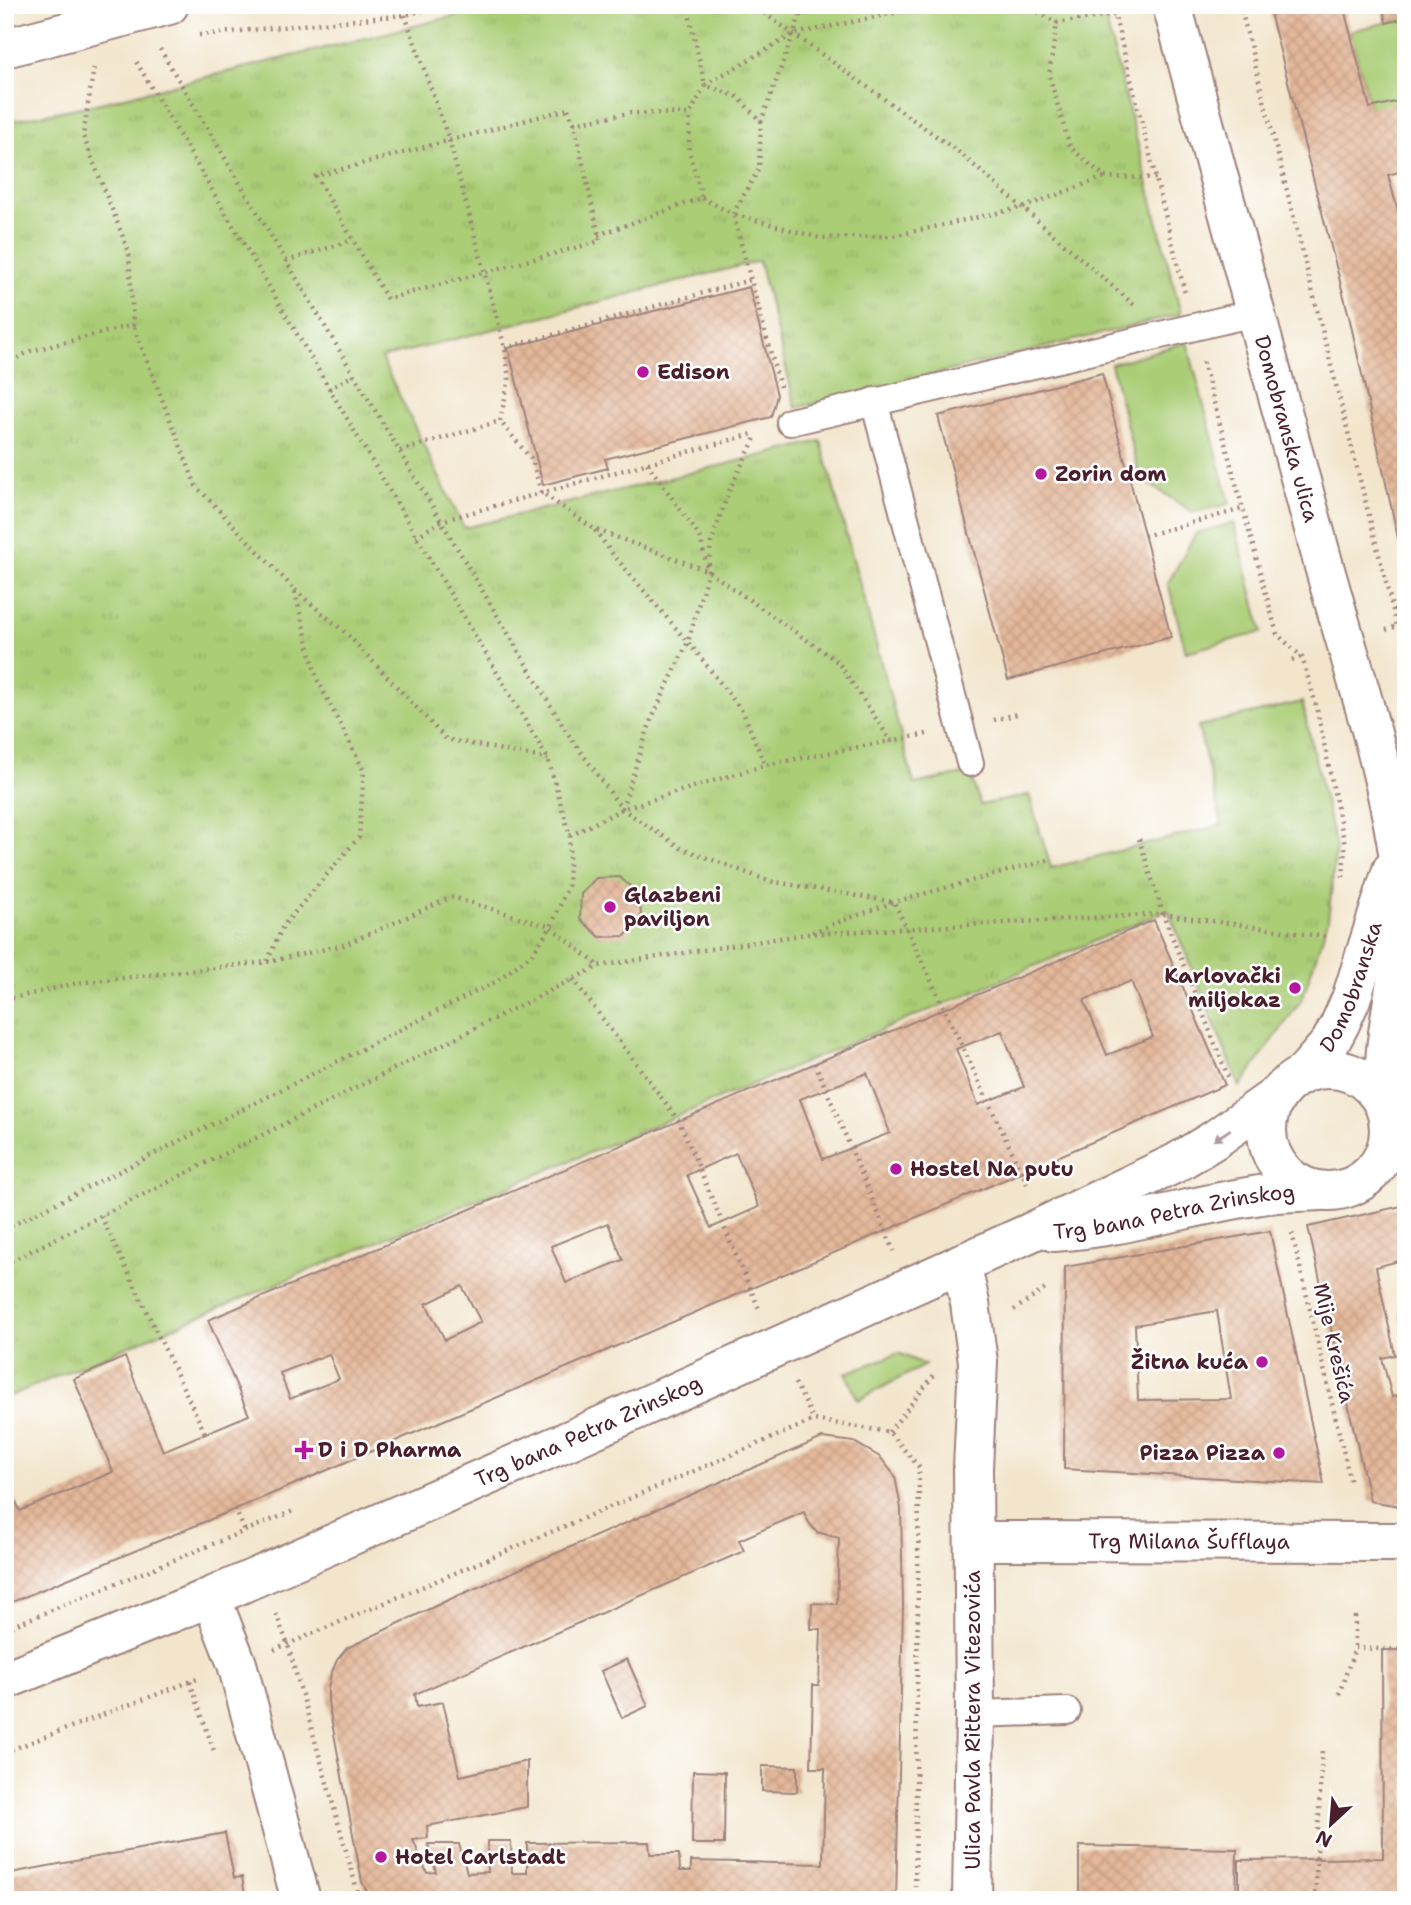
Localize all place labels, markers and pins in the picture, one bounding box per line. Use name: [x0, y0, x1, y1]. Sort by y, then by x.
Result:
place label: Edison: [657, 358, 730, 386]
marker: Edison: [635, 364, 651, 380]
place label: Zorin dom: [1055, 460, 1167, 488]
marker: Zorin dom: [1033, 466, 1049, 482]
place label: Glazbeni paviljon: [624, 881, 721, 933]
marker: Glazbeni paviljon: [602, 899, 618, 915]
place label: Karlovački miljokaz: [1164, 962, 1281, 1014]
marker: Karlovački miljokaz: [1287, 980, 1303, 996]
place label: Hostel Na putu: [910, 1155, 1074, 1183]
marker: Hostel Na putu: [888, 1161, 904, 1177]
place label: Žitna kuća: [1131, 1348, 1249, 1376]
marker: Žitna kuća: [1254, 1354, 1270, 1370]
place label: D i D Pharma: [318, 1436, 462, 1464]
place label: Pizza Pizza: [1139, 1439, 1266, 1467]
marker: D i D Pharma: [296, 1442, 312, 1458]
marker: Pizza Pizza: [1271, 1445, 1287, 1461]
place label: Hotel Carlstadt: [395, 1843, 566, 1871]
marker: Hotel Carlstadt: [373, 1849, 389, 1865]

